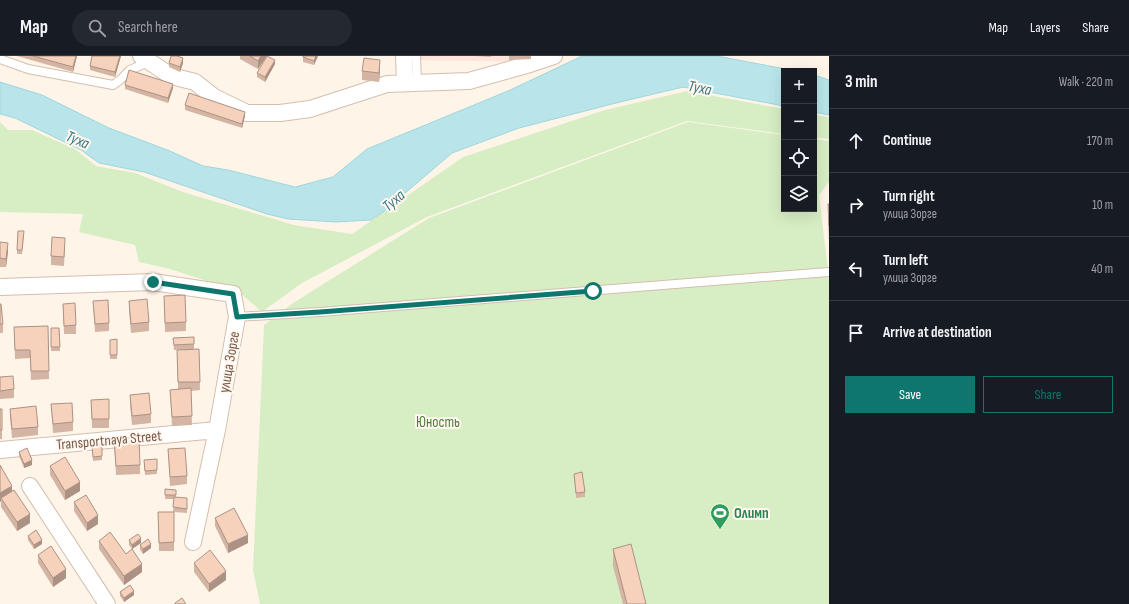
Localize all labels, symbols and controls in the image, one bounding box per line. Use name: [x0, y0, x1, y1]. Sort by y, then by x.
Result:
search box: [72, 10, 352, 46]
text: Map: [20, 16, 48, 39]
icon: search: [86, 17, 108, 39]
text: Search here: [118, 18, 178, 37]
text: Map: [988, 19, 1008, 36]
text: Layers: [1030, 19, 1060, 36]
text: Share: [1082, 19, 1109, 36]
map controls: [781, 68, 817, 212]
button: +: [781, 68, 817, 104]
text: 3 min: [845, 72, 878, 92]
text: Walk · 220 m: [1059, 74, 1113, 90]
water label: Туха: [686, 77, 714, 100]
button: −: [781, 104, 817, 140]
water label: Туха: [63, 127, 92, 154]
icon: ahead: [845, 130, 867, 152]
text: Continue: [883, 131, 932, 150]
text: 170 m: [1087, 133, 1113, 149]
button: locate: [781, 140, 817, 176]
button: layers: [781, 176, 817, 212]
water label: Туха: [379, 186, 410, 216]
text: Turn right: [883, 187, 935, 206]
icon: right: [845, 194, 867, 216]
text: 10 m: [1092, 197, 1113, 213]
text: улица Зорге: [883, 206, 937, 222]
text: Turn left: [883, 251, 928, 270]
icon: left: [845, 258, 867, 280]
text: 40 m: [1091, 261, 1113, 277]
text: улица Зорге: [883, 270, 937, 286]
route end: [144, 273, 162, 291]
route start: [584, 282, 602, 300]
icon: arrive: [845, 322, 867, 344]
text: Arrive at destination: [883, 323, 992, 342]
street label: улица Зорге: [215, 330, 244, 394]
button: Save: [845, 376, 975, 413]
button: Share: [983, 376, 1113, 413]
park label: Юность: [416, 413, 460, 432]
street label: Transportnaya Street: [56, 426, 163, 455]
sports icon: Олимп: [709, 502, 731, 530]
place label: Олимп: [734, 504, 769, 523]

